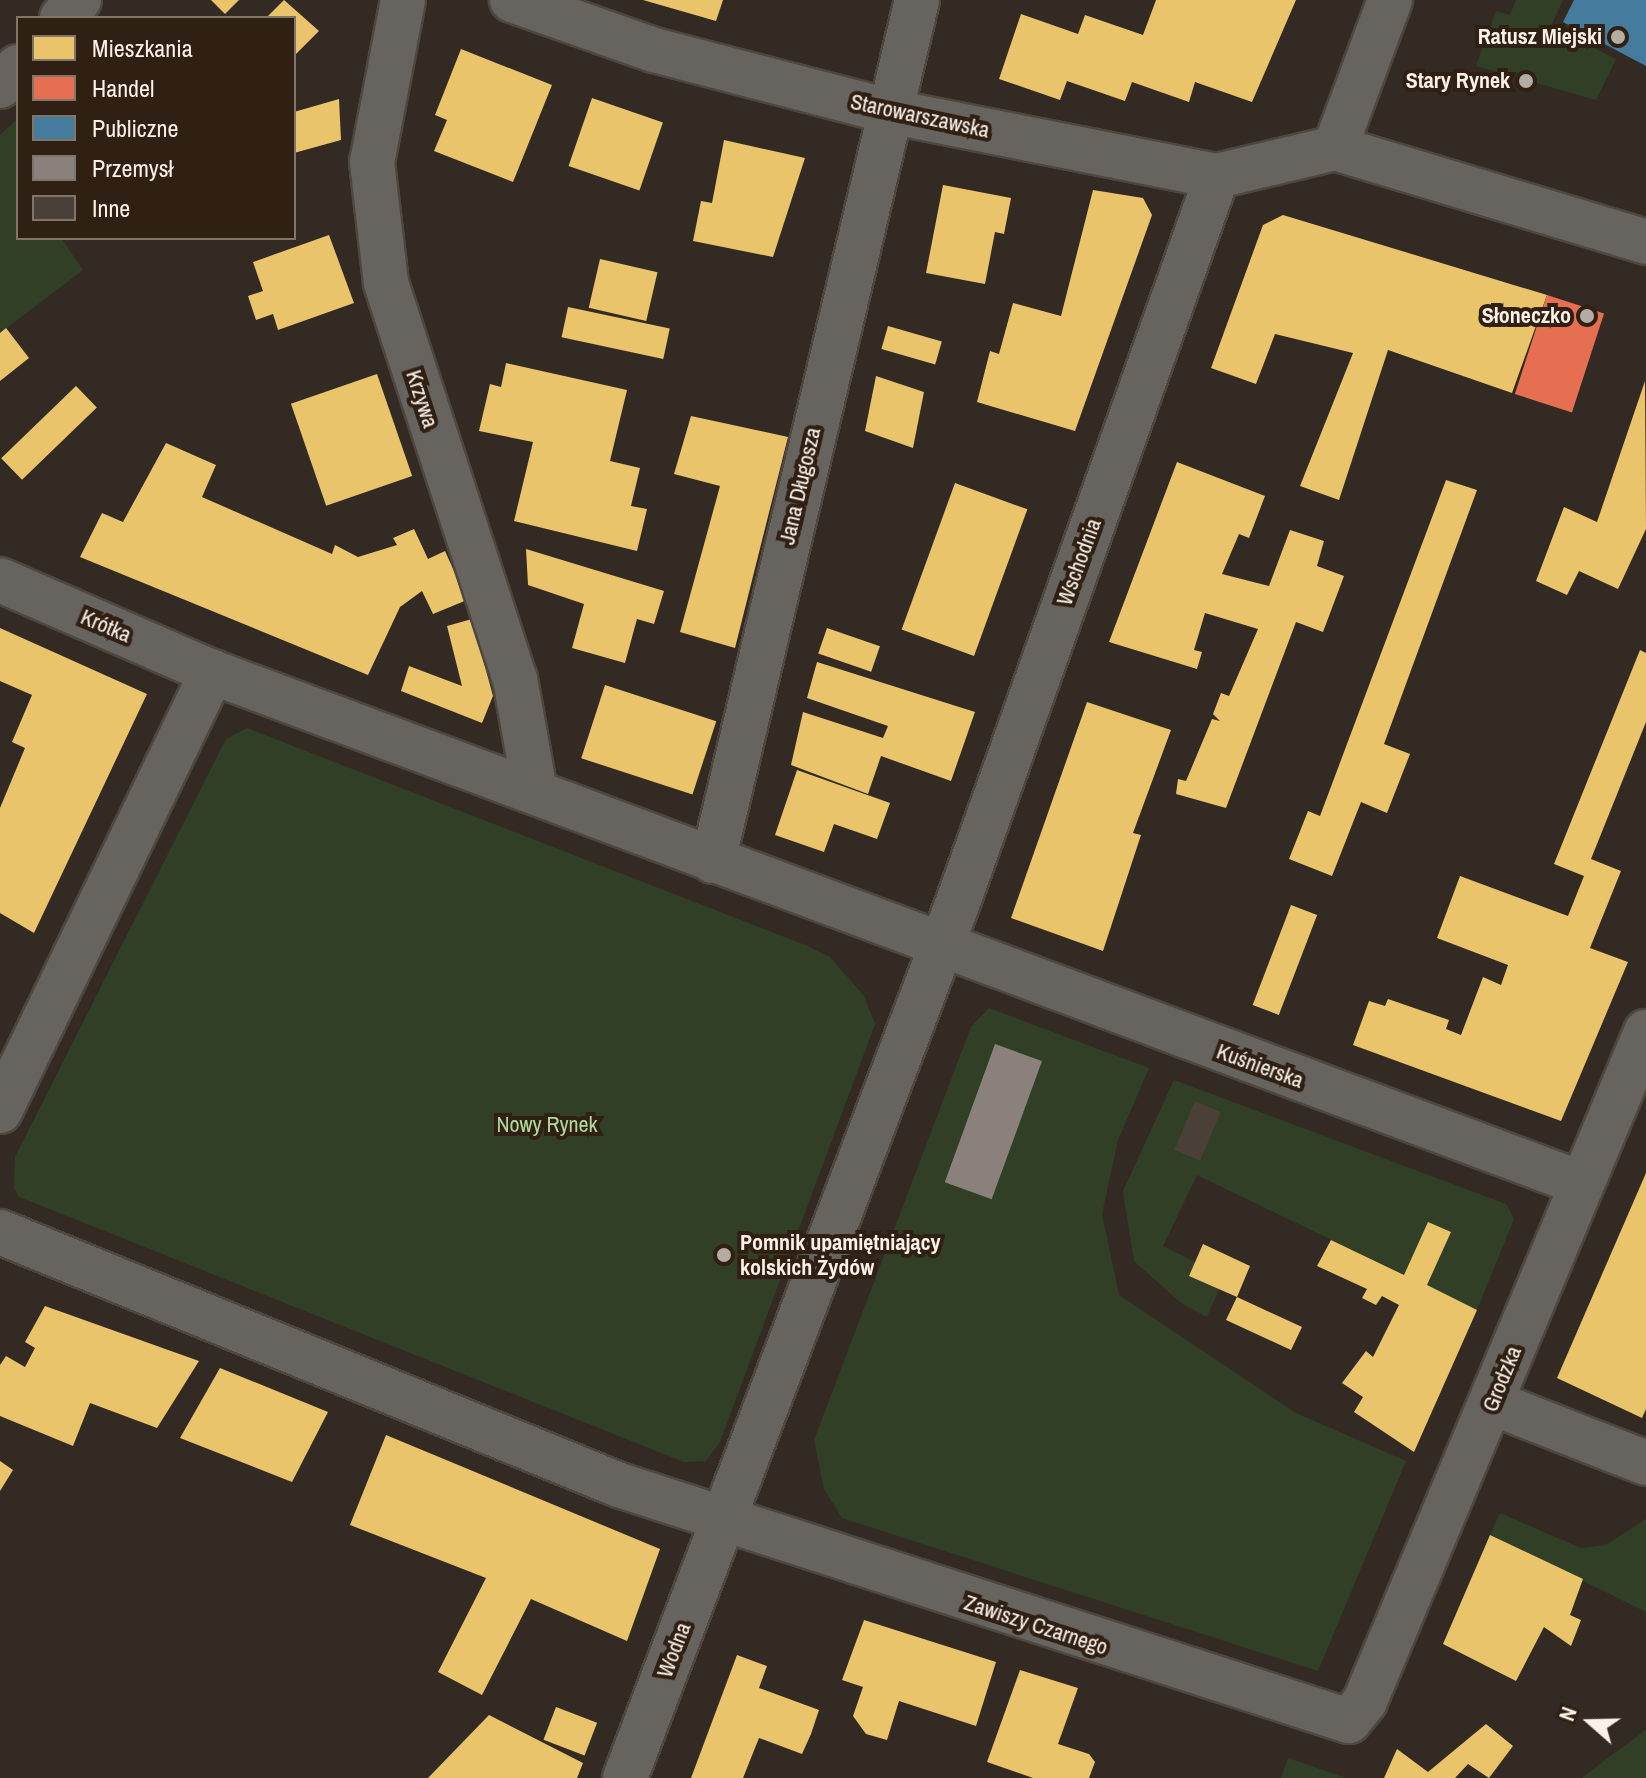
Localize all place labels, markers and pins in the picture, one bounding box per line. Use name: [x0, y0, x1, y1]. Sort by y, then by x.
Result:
place label: Ratusz Miejski: [1478, 24, 1602, 50]
marker: Ratusz Miejski: [1609, 28, 1627, 46]
place label: Stary Rynek: [1406, 68, 1510, 94]
marker: Stary Rynek: [1517, 72, 1535, 90]
place label: Słoneczko: [1482, 303, 1571, 329]
marker: Słoneczko: [1578, 307, 1596, 325]
place label: Pomnik upamiętniający kolskich Żydów: [740, 1229, 941, 1280]
marker: Pomnik upamiętniający kolskich Żydów: [715, 1246, 733, 1264]

